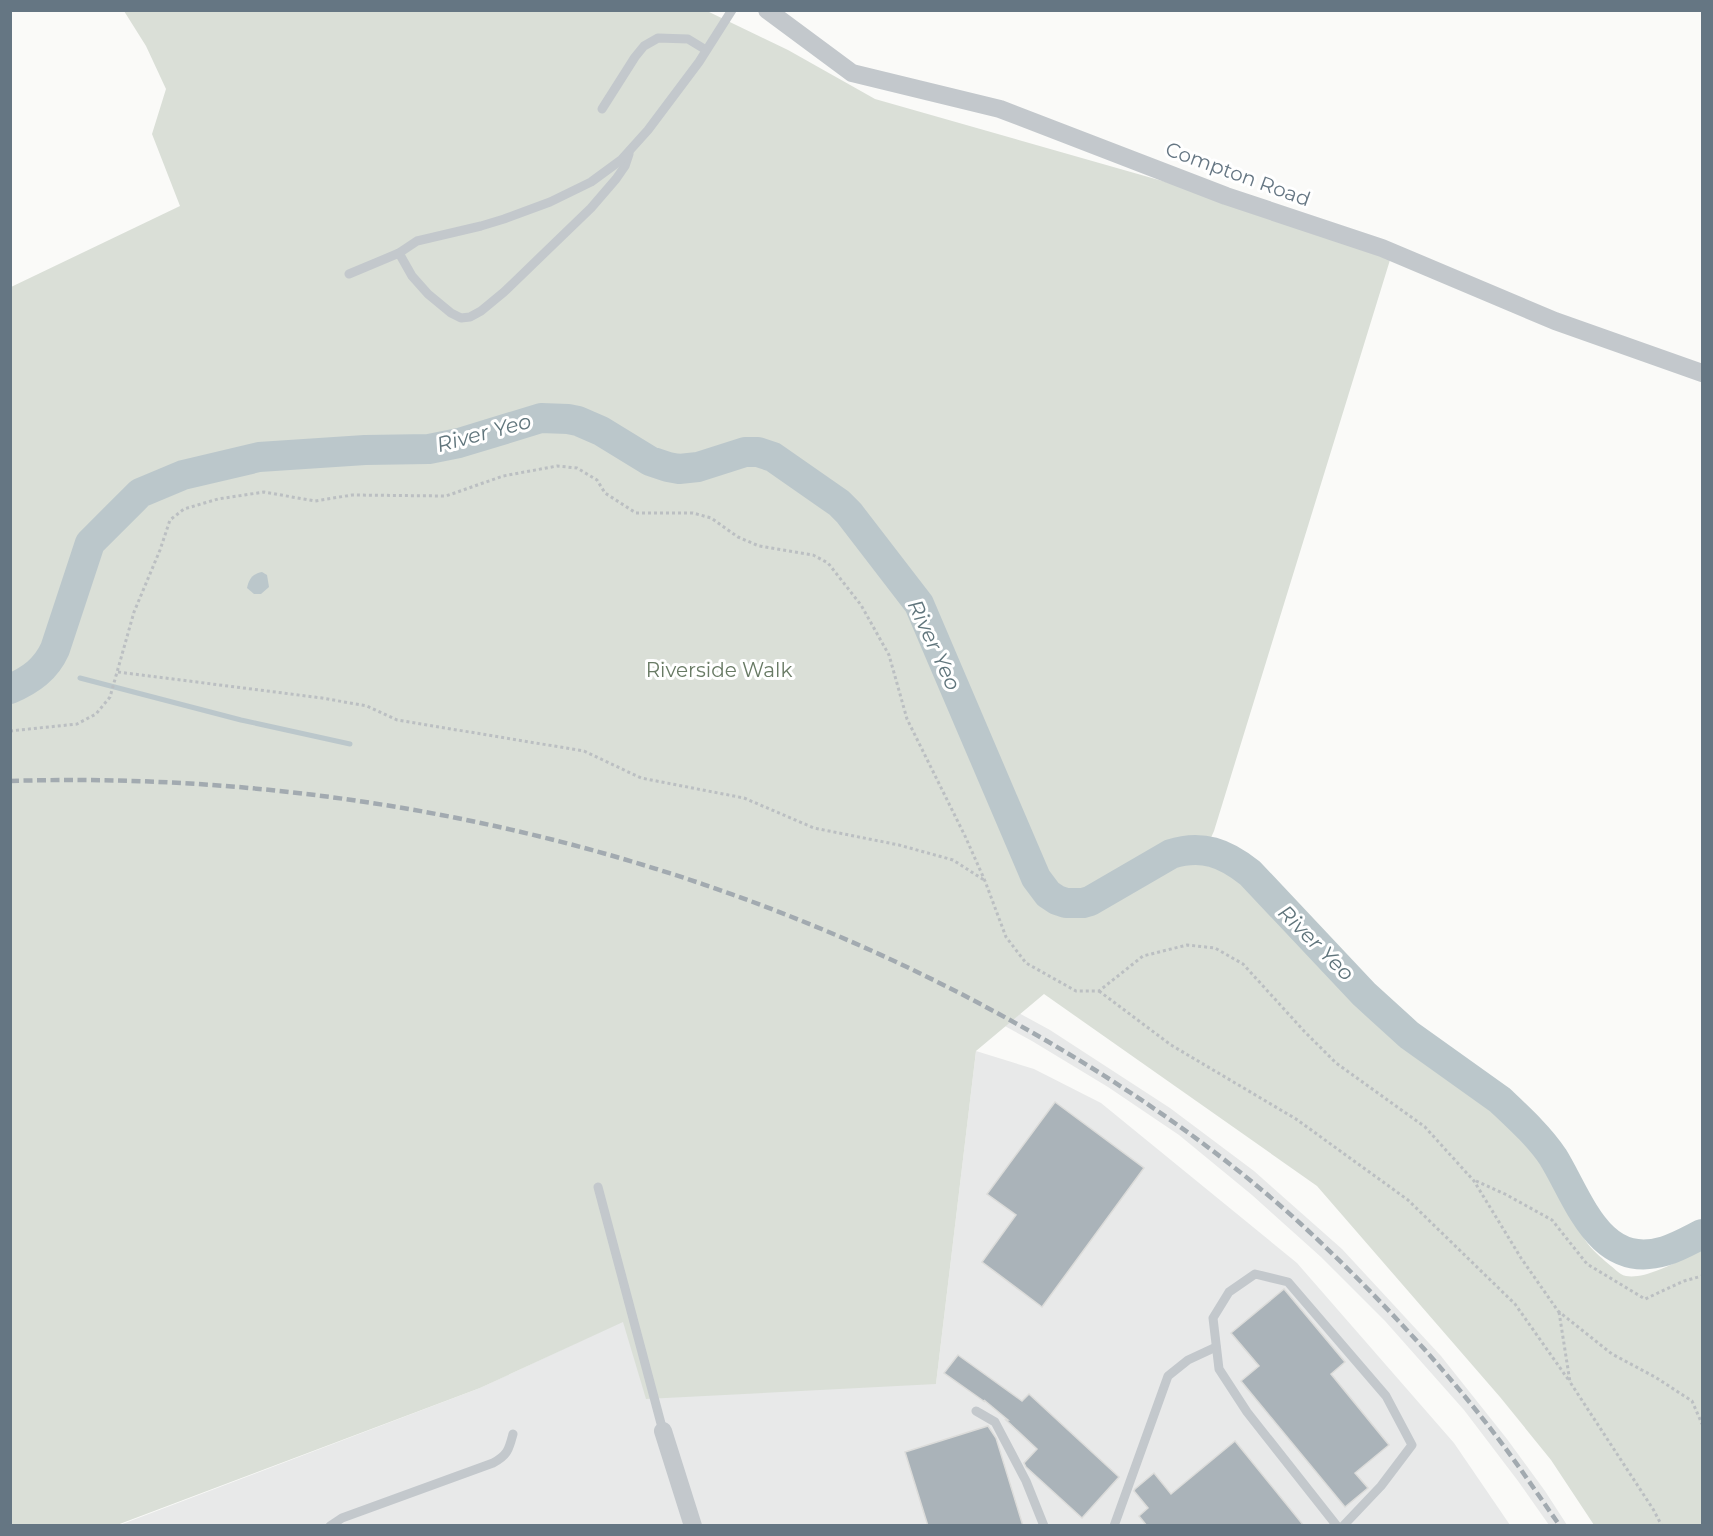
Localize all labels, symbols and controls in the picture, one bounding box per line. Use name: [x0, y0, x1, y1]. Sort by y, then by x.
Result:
street label: Compton Road: [1162, 137, 1314, 211]
water label: River Yeo: [434, 408, 534, 457]
water label: River Yeo: [903, 596, 966, 694]
park label: Riverside Walk: [646, 658, 792, 682]
water label: River Yeo: [1273, 900, 1359, 986]

